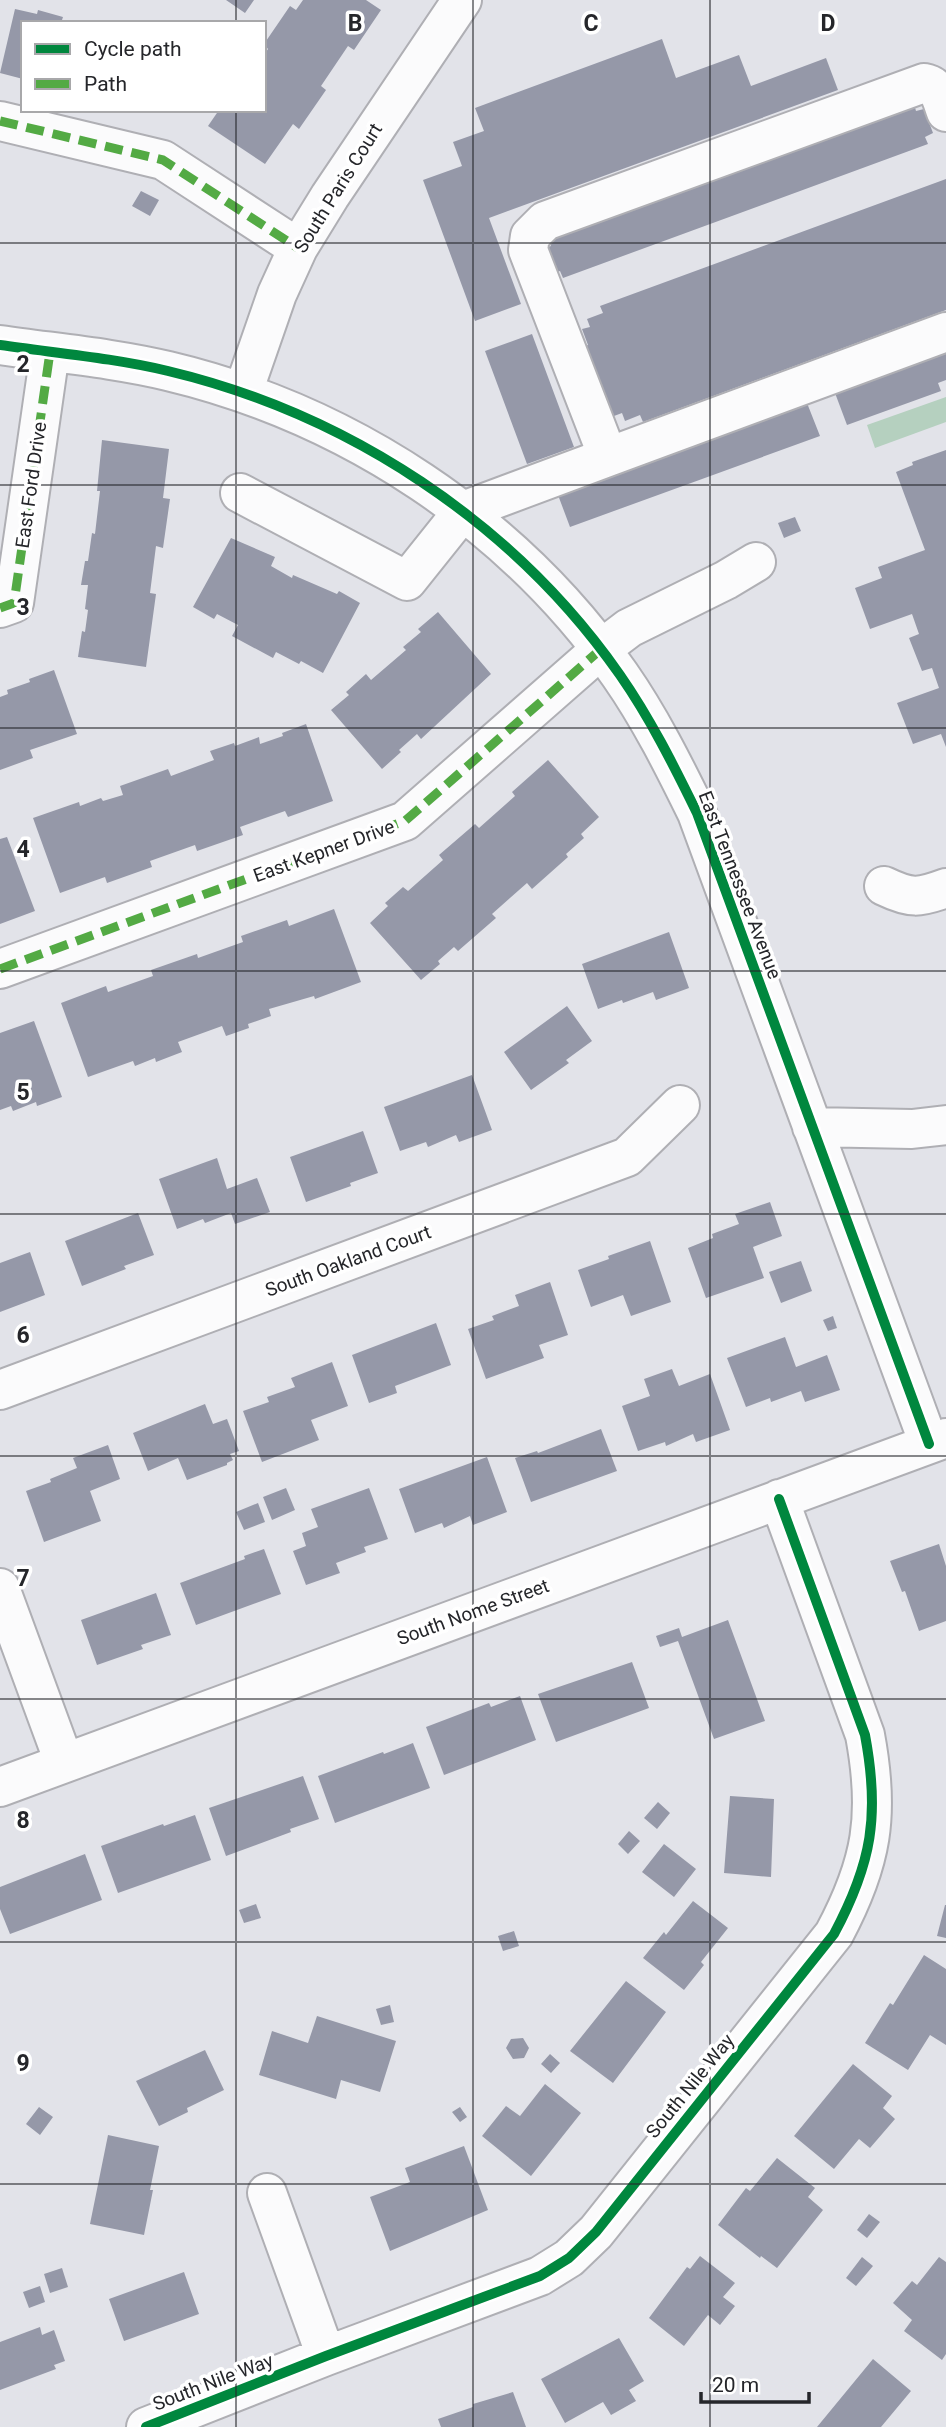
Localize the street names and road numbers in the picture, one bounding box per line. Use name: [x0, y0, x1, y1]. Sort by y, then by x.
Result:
street label: South Paris Court: [289, 119, 387, 257]
street label: East Ford Drive: [11, 420, 51, 550]
street label: East Tennessee Avenue: [693, 788, 787, 982]
street label: East Kepner Drive: [250, 815, 398, 887]
street label: South Oakland Court: [262, 1220, 434, 1302]
street label: South Nome Street: [394, 1574, 552, 1650]
street label: South Nile Way: [641, 2029, 739, 2143]
street label: South Nile Way: [149, 2348, 277, 2416]

